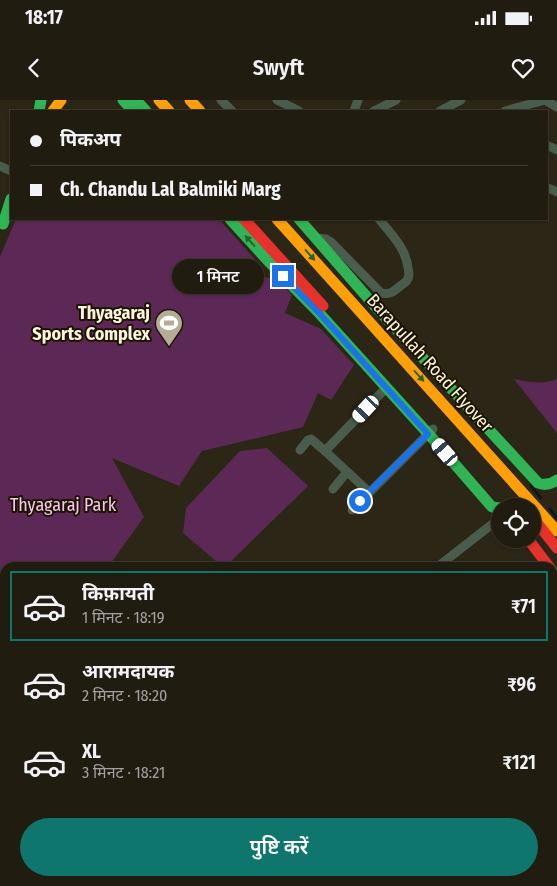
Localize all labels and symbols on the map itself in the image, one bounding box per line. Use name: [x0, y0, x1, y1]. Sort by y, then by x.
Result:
one-way arrow: [245, 235, 256, 247]
one-way arrow: [304, 249, 316, 261]
callout: 1 मिनट: [173, 258, 266, 294]
route end: [272, 265, 294, 287]
street label: Barapullah Road Flyover: [362, 289, 498, 437]
place label: Thyagaraj Sports Complex: [32, 302, 151, 345]
sports icon: Thyagaraj Sports Complex: [154, 308, 184, 347]
one-way arrow: [413, 369, 424, 382]
car: [350, 393, 381, 425]
car: [429, 436, 460, 468]
route start: [349, 490, 371, 512]
park label: Thyagaraj Park: [10, 494, 117, 516]

